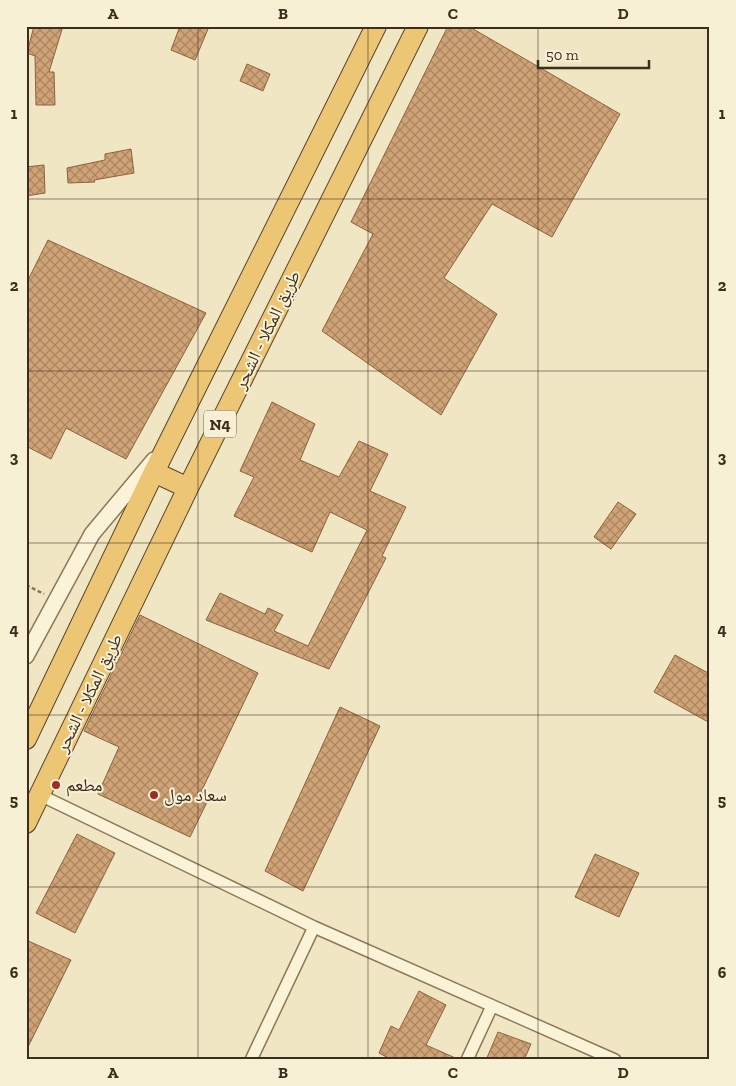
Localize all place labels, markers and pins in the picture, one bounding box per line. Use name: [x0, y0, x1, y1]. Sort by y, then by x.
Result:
place label: مطعم: [66, 774, 103, 797]
marker: مطعم: [50, 779, 62, 791]
place label: سعاد مول: [164, 784, 227, 806]
marker: سعاد مول: [148, 789, 160, 801]

